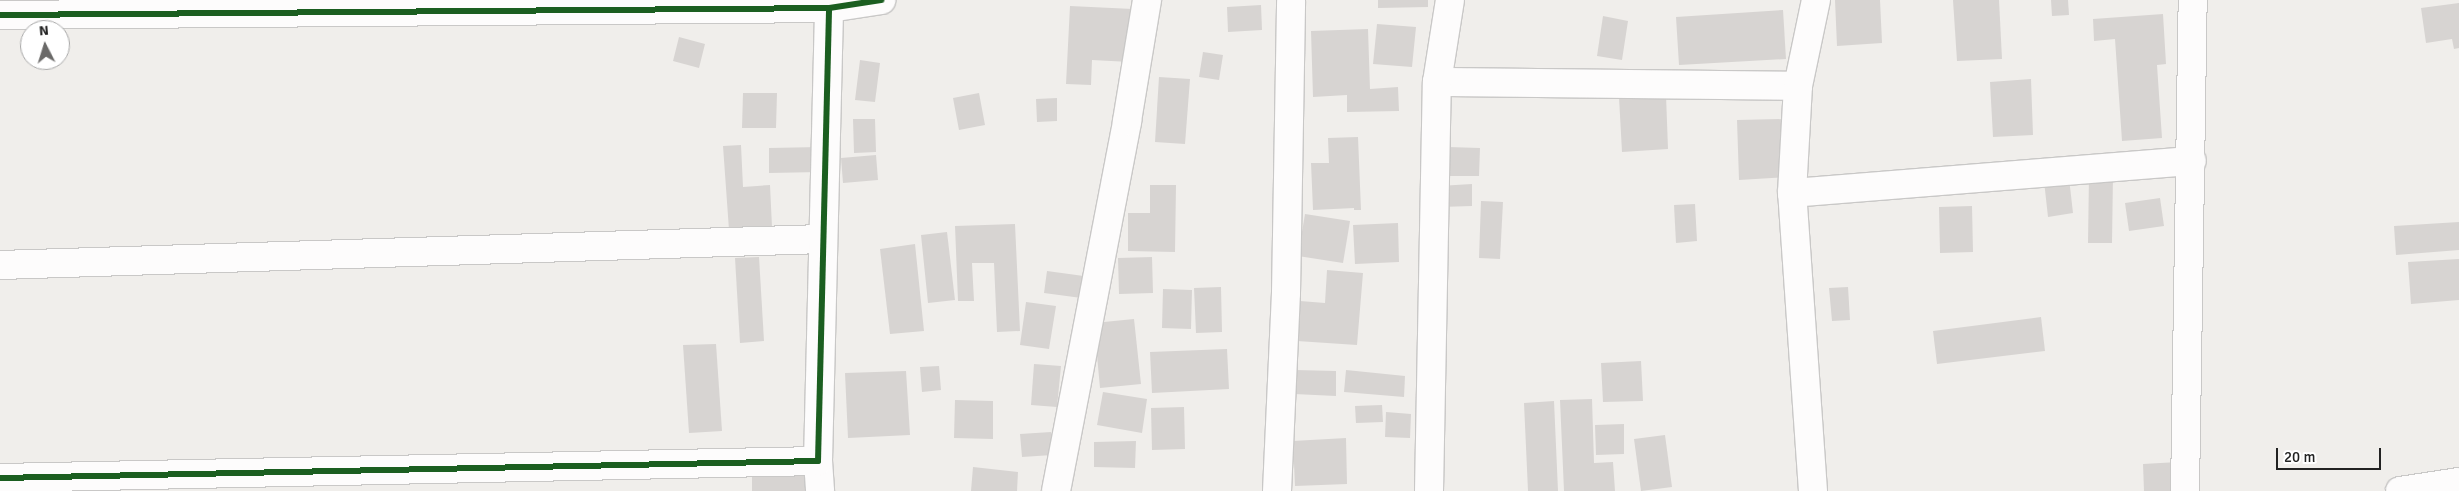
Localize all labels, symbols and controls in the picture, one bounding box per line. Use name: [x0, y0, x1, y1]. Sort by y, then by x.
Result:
north arrow: [20, 20, 70, 70]
text: N: [38, 22, 49, 39]
scale bar: [2279, 438, 2384, 470]
text: 20 m: [2284, 448, 2315, 466]

